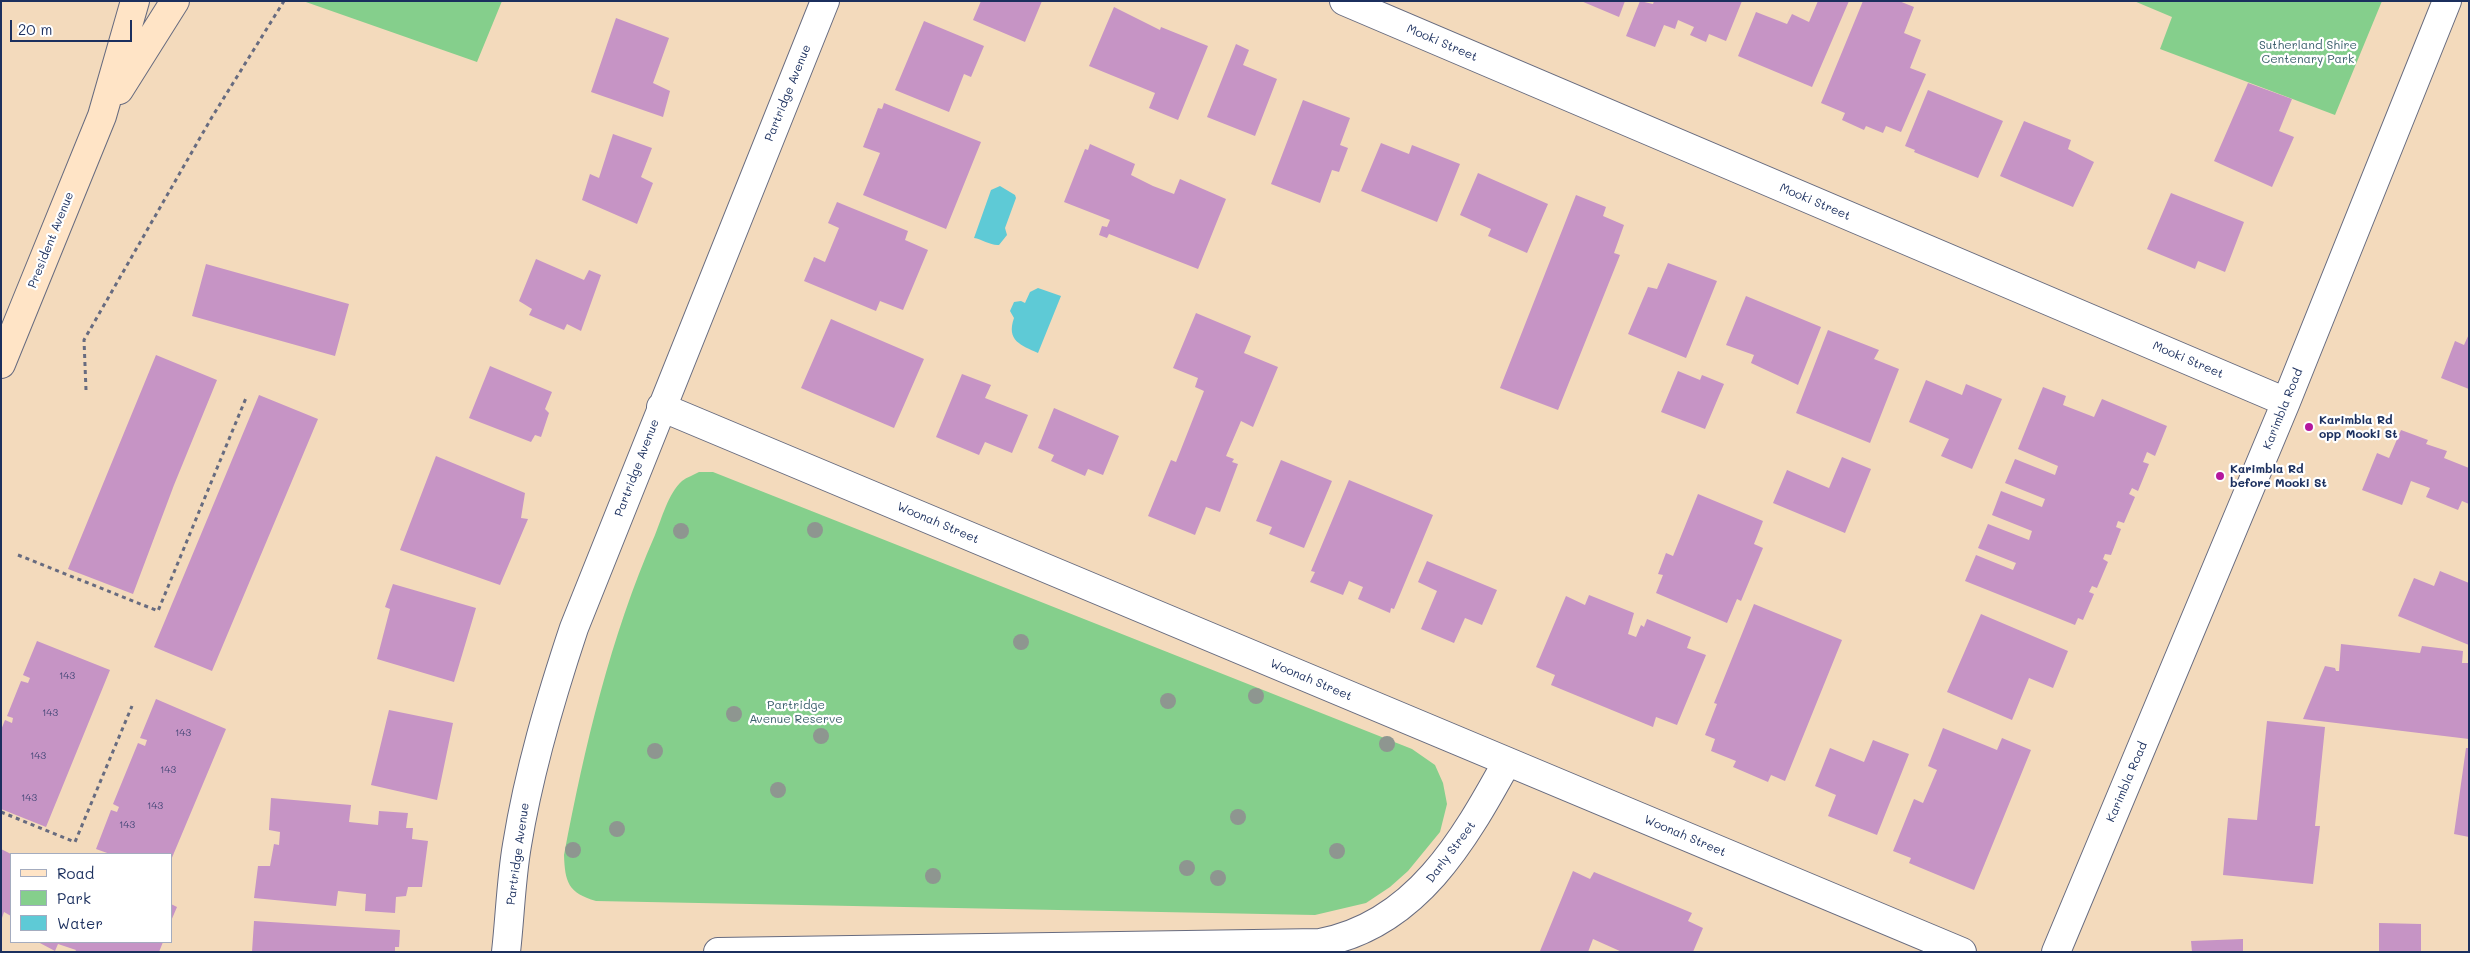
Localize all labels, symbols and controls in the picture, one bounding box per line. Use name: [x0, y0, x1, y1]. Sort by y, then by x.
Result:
scale bar: [12, 10, 135, 42]
text: 20 m: [18, 19, 52, 39]
street label: Mooki Street: [1404, 22, 1480, 64]
park label: Sutherland Shire Centenary Park: [2259, 38, 2357, 66]
street label: Partridge Avenue: [762, 42, 814, 144]
street label: Mooki Street: [1777, 181, 1853, 223]
street label: President Avenue: [25, 190, 77, 290]
street label: Mooki Street: [2150, 339, 2226, 381]
street label: Karimbla Road: [2260, 366, 2306, 452]
place label: Karimbla Rd opp Mooki St: [2319, 413, 2398, 441]
street label: Partridge Avenue: [612, 417, 662, 519]
marker: Karimbla Rd opp Mooki St: [2303, 421, 2315, 433]
place label: Karimbla Rd before Mooki St: [2230, 462, 2327, 490]
marker: Karimbla Rd before Mooki St: [2214, 470, 2226, 482]
street label: Woonah Street: [895, 499, 981, 547]
street label: Woonah Street: [1268, 656, 1354, 704]
house number: 143: [59, 670, 75, 682]
park label: Partridge Avenue Reserve: [749, 698, 843, 726]
house number: 143: [42, 707, 58, 719]
house number: 143: [175, 727, 191, 739]
street label: Karimbla Road: [2104, 740, 2150, 824]
house number: 143: [30, 750, 46, 762]
house number: 143: [160, 764, 176, 776]
house number: 143: [21, 792, 37, 804]
house number: 143: [147, 800, 163, 812]
street label: Partridge Avenue: [504, 802, 532, 906]
street label: Woonah Street: [1642, 812, 1728, 860]
street label: Darly Street: [1423, 818, 1479, 886]
house number: 143: [119, 819, 135, 831]
legend: [10, 853, 172, 943]
text: Road: [57, 863, 94, 883]
text: Park: [57, 888, 91, 908]
text: Water: [57, 913, 103, 933]

